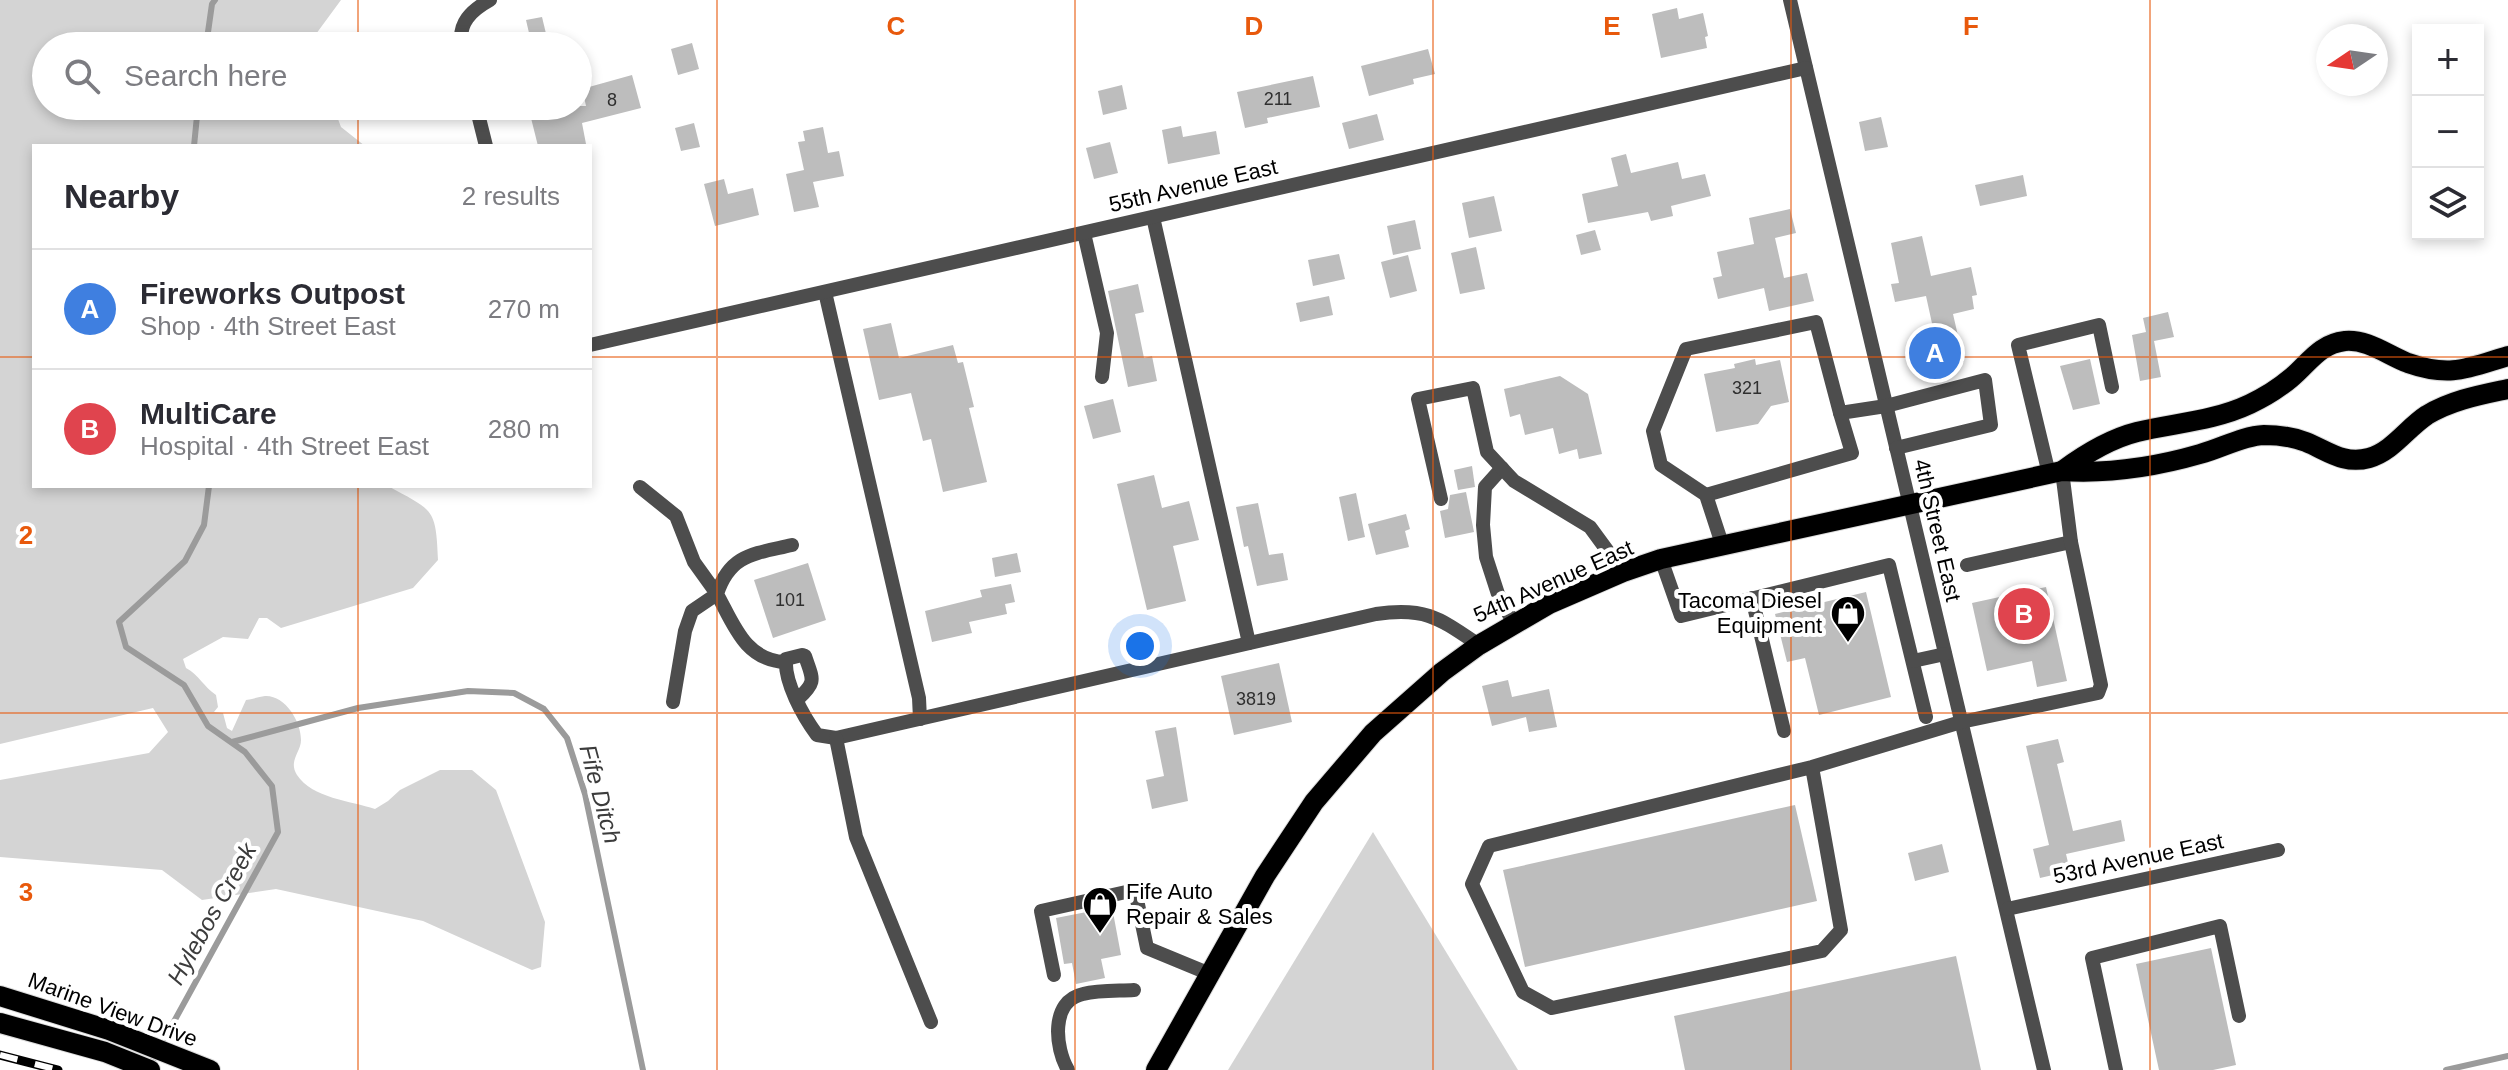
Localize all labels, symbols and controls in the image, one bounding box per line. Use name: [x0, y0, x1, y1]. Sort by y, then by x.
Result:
text: C: [887, 11, 906, 41]
text: D: [1245, 11, 1263, 41]
text: E: [1603, 11, 1621, 41]
text: F: [1963, 11, 1979, 41]
north arrow: [2316, 24, 2388, 96]
map controls: [2412, 24, 2484, 240]
button: +: [2412, 24, 2484, 96]
search box: [32, 32, 592, 120]
icon: search: [60, 54, 104, 98]
text: Search here: [124, 59, 287, 92]
house number: 211: [1264, 89, 1292, 109]
house number: 8: [607, 90, 617, 110]
button: −: [2412, 96, 2484, 168]
street label: 55th Avenue East: [1106, 154, 1280, 217]
button: layers: [2412, 168, 2484, 240]
text: Nearby: [64, 177, 179, 215]
text: 2 results: [462, 181, 560, 211]
text: Fireworks Outpost: [140, 277, 405, 310]
text: A: [81, 294, 99, 324]
text: 270 m: [488, 294, 560, 324]
text: Shop · 4th Street East: [140, 311, 396, 341]
pin: A: [1909, 323, 1961, 383]
house number: 321: [1732, 378, 1762, 398]
text: MultiCare: [140, 397, 277, 430]
text: B: [81, 414, 99, 444]
text: 280 m: [488, 414, 560, 444]
text: Hospital · 4th Street East: [140, 431, 429, 461]
street label: 4th Street East: [1909, 456, 1966, 604]
text: 2: [19, 520, 33, 550]
street label: 54th Avenue East: [1470, 535, 1637, 628]
pin: B: [1998, 584, 2050, 644]
place label: Tacoma Diesel Equipment: [1678, 588, 1822, 638]
house number: 101: [775, 590, 805, 610]
shop icon: Tacoma Diesel Equipment: [1829, 594, 1867, 644]
your location: [1120, 626, 1160, 666]
house number: 3819: [1236, 689, 1276, 709]
water label: Fife Ditch: [574, 741, 627, 846]
street label: 53rd Avenue East: [2051, 828, 2225, 889]
water label: Hylebos Creek: [162, 837, 262, 989]
text: 3: [19, 877, 33, 907]
place label: Fife Auto Repair & Sales: [1126, 879, 1273, 929]
shop icon: Fife Auto Repair & Sales: [1081, 885, 1119, 935]
street label: Marine View Drive: [25, 967, 201, 1052]

